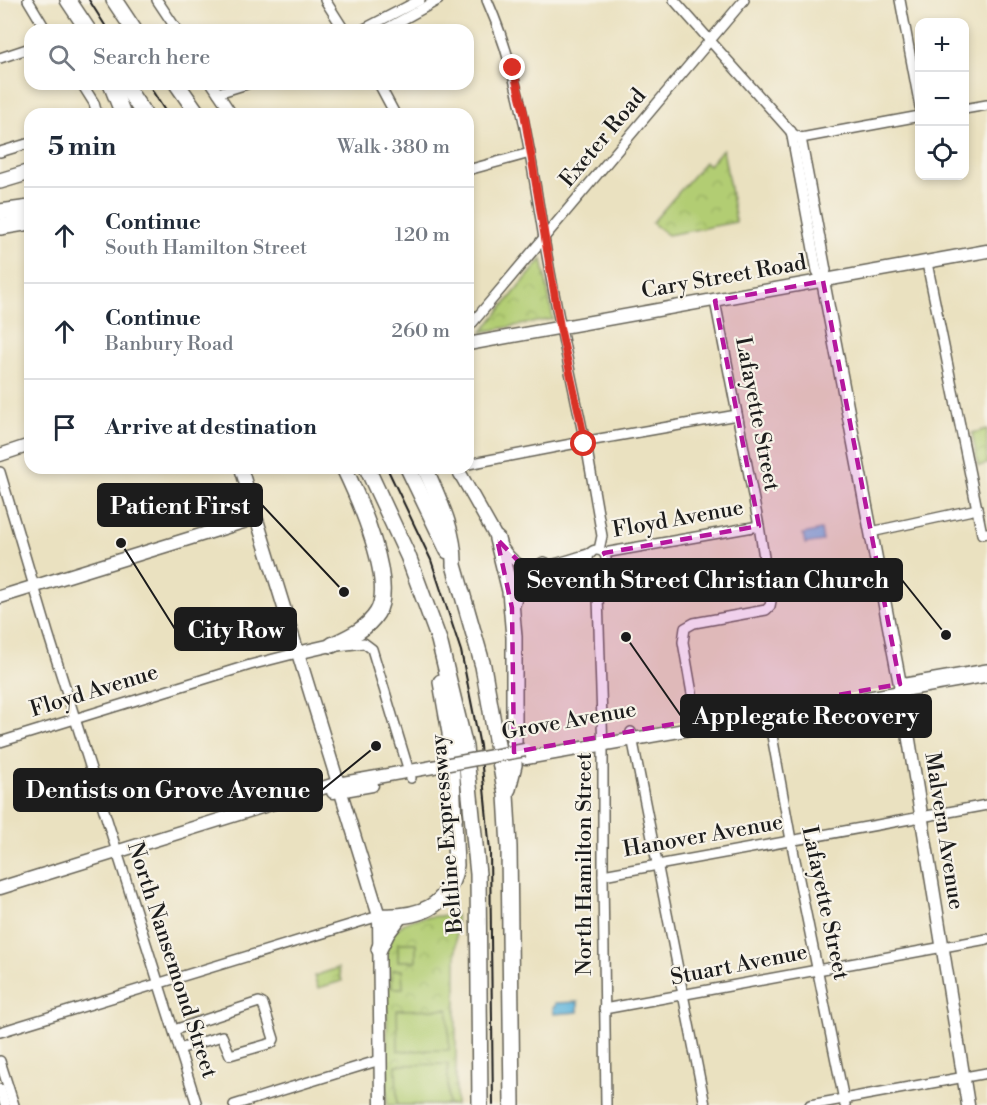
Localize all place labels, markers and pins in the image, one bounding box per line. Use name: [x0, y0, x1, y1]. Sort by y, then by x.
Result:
callout: Patient First: [98, 484, 262, 526]
callout: Seventh Street Christian Church: [515, 559, 902, 601]
callout: City Row: [175, 608, 296, 650]
callout: Applegate Recovery: [681, 695, 931, 737]
callout: Dentists on Grove Avenue: [14, 769, 322, 811]

